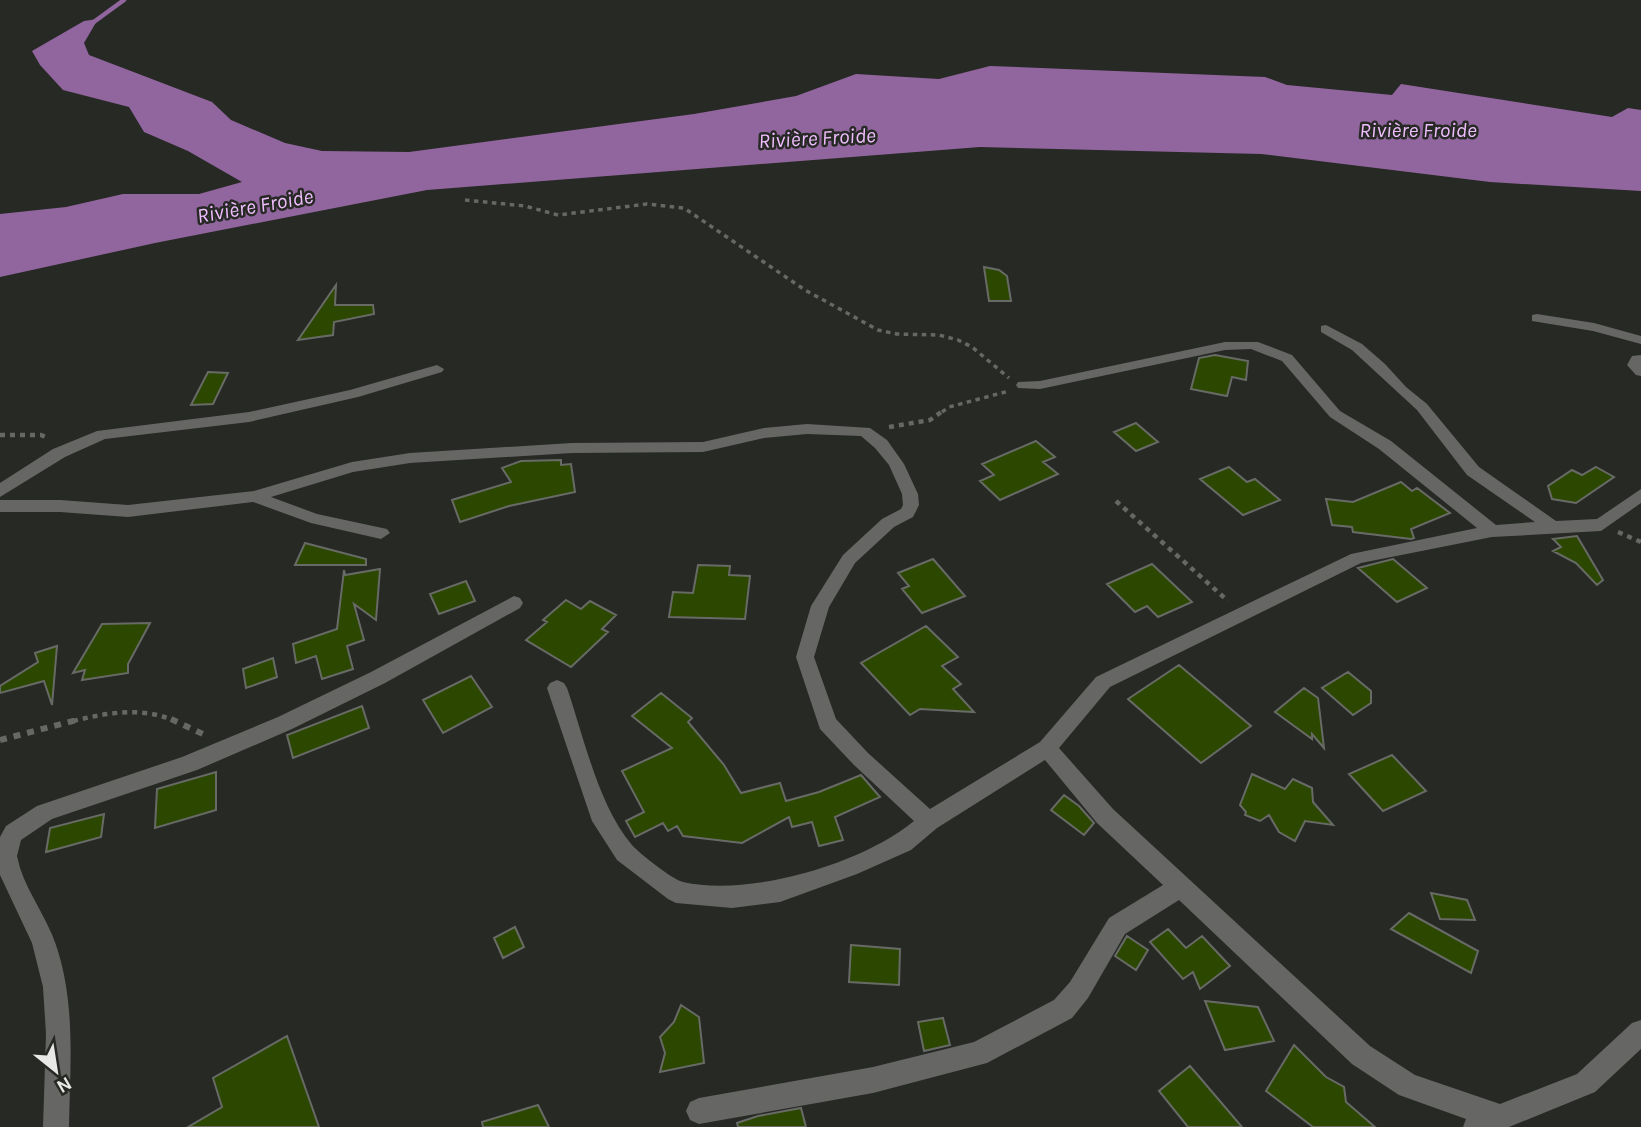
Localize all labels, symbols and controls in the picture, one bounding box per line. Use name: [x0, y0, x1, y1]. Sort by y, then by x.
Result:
water label: Rivière Froide: [1359, 118, 1477, 142]
water label: Rivière Froide: [758, 123, 877, 153]
water label: Rivière Froide: [195, 184, 315, 228]
north arrow: [21, 1036, 91, 1106]
text: N: [53, 1072, 75, 1098]

